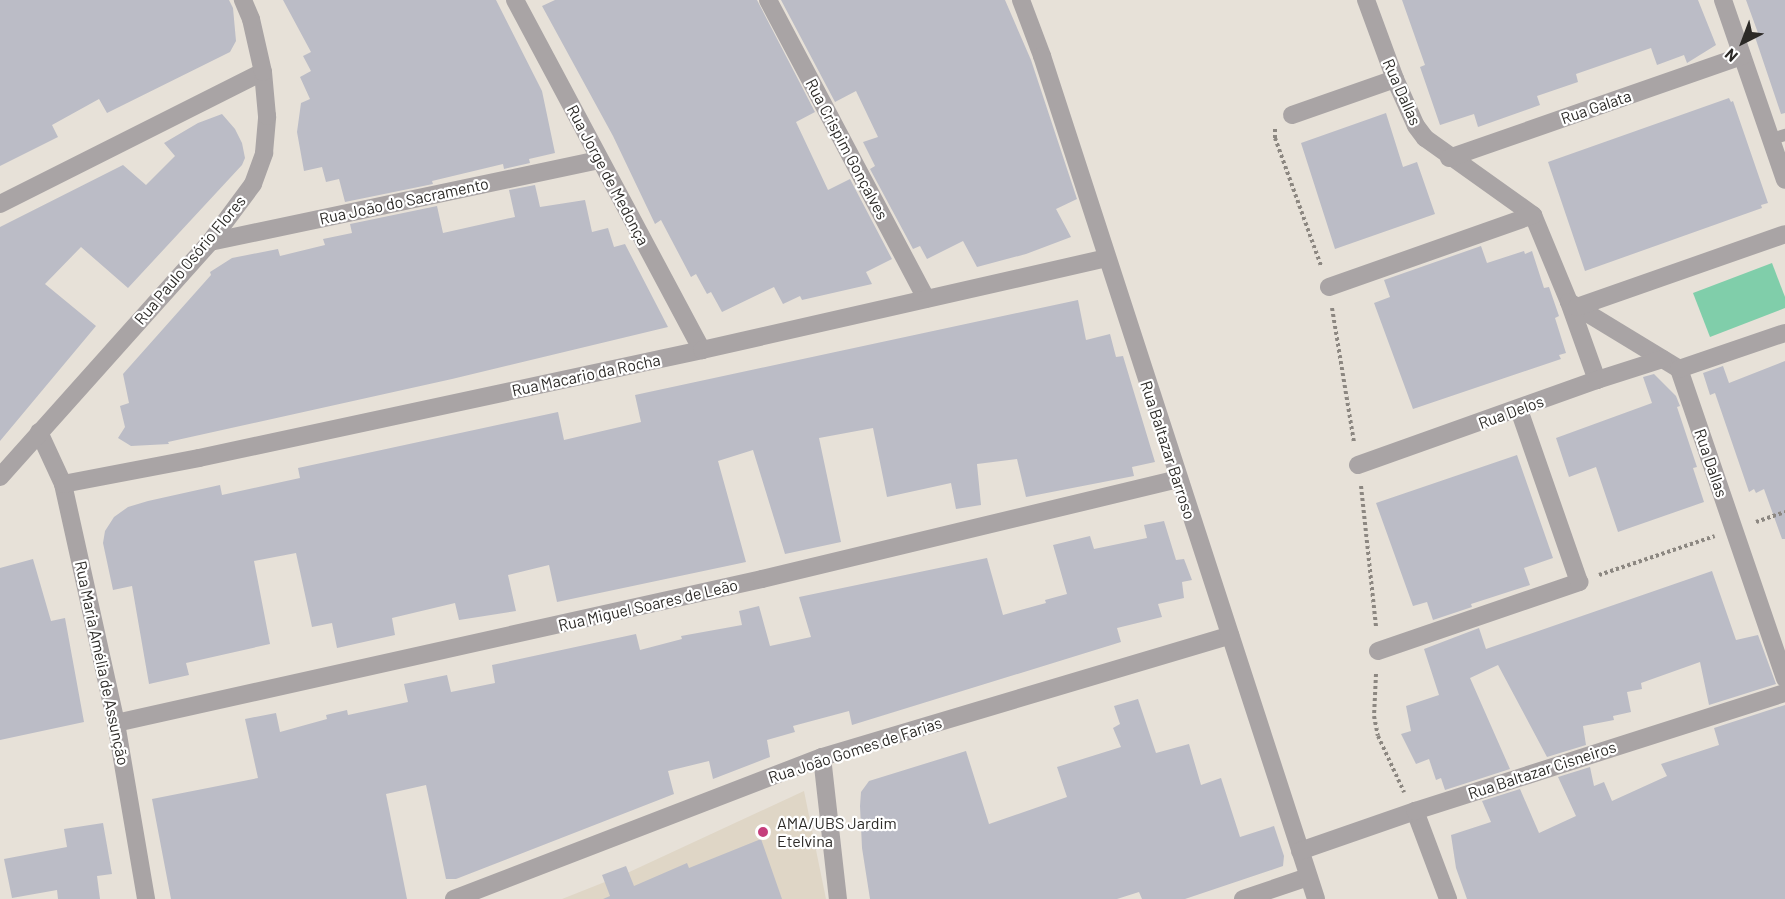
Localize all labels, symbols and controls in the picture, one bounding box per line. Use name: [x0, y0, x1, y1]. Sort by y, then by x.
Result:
north arrow: [1713, 12, 1773, 72]
text: N: [1720, 45, 1741, 66]
street label: Rua Dallas: [1379, 56, 1425, 128]
street label: Rua Crispim Gonçalves: [802, 75, 892, 223]
street label: Rua Galata: [1558, 86, 1634, 128]
street label: Rua Jorge de Medonça: [563, 101, 653, 249]
street label: Rua João do Sacramento: [318, 174, 490, 228]
street label: Rua Paulo Osório Flores: [130, 191, 250, 329]
street label: Rua Macario da Rocha: [510, 350, 662, 400]
street label: Rua Baltazar Barroso: [1137, 378, 1199, 522]
street label: Rua Delos: [1476, 391, 1546, 433]
street label: Rua Dallas: [1690, 426, 1732, 500]
street label: Rua Maria Amélia de Assunção: [71, 559, 133, 767]
street label: Rua Miguel Soares de Leão: [556, 575, 740, 635]
street label: Rua João Gomes de Farias: [766, 713, 944, 787]
street label: Rua Baltazar Cisneiros: [1466, 737, 1618, 803]
place label: AMA/UBS Jardim Etelvina: [777, 813, 897, 851]
marker: AMA/UBS Jardim Etelvina: [754, 823, 772, 841]

